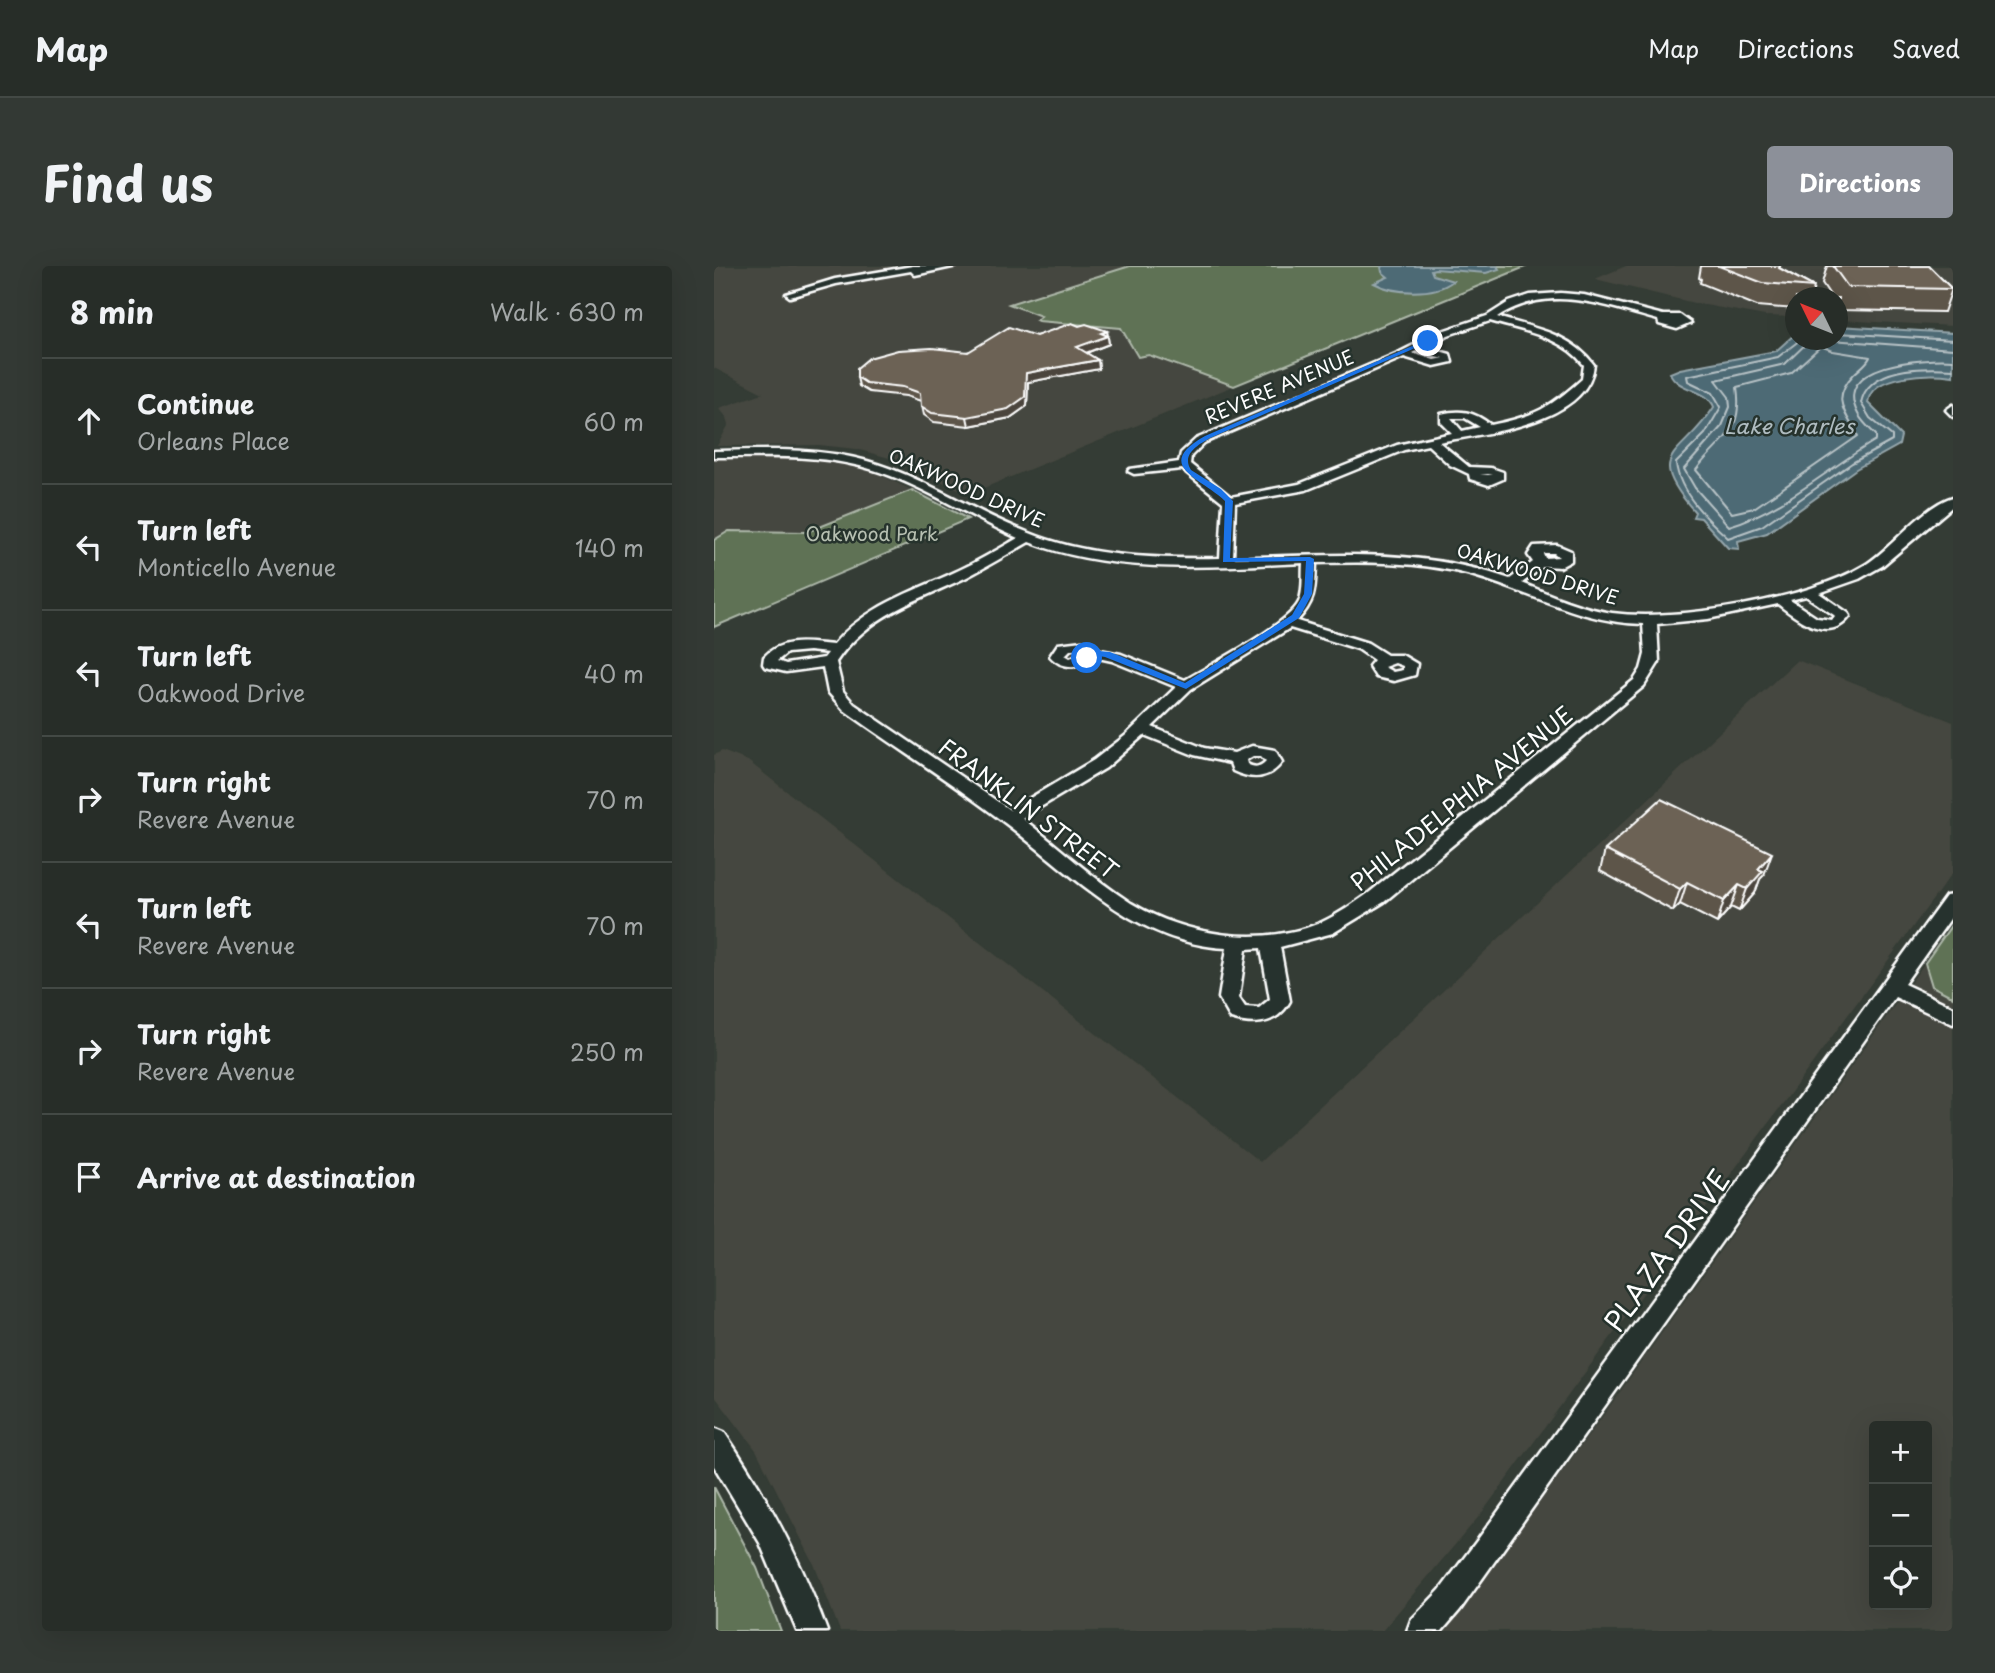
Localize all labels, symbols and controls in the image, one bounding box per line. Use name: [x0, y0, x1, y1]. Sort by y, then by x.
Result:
text: Map: [35, 23, 108, 73]
text: Map: [1648, 30, 1699, 66]
text: Directions: [1737, 30, 1854, 66]
text: Saved: [1892, 30, 1960, 66]
text: Find us: [42, 145, 213, 219]
button: Directions: [1767, 146, 1953, 218]
north arrow: [1785, 287, 1848, 350]
text: 8 min: [70, 289, 154, 334]
text: Walk · 630 m: [490, 294, 644, 329]
route end: [1412, 325, 1443, 356]
street label: REVERE AVENUE: [1200, 342, 1358, 430]
text: Continue: [137, 384, 254, 423]
icon: ahead: [70, 402, 108, 440]
text: 60 m: [584, 404, 644, 439]
water label: Lake Charles: [1724, 409, 1856, 441]
text: Orleans Place: [137, 423, 290, 458]
street label: OAKWOOD DRIVE: [885, 440, 1049, 534]
text: Turn left: [137, 510, 252, 549]
park label: Oakwood Park: [806, 519, 939, 547]
icon: left: [70, 528, 108, 566]
text: 140 m: [575, 530, 644, 565]
street label: OAKWOOD DRIVE: [1454, 535, 1622, 611]
text: Monticello Avenue: [137, 549, 336, 584]
text: Turn left: [137, 636, 252, 675]
route start: [1071, 642, 1102, 673]
icon: left: [70, 654, 108, 692]
text: 40 m: [584, 656, 644, 691]
text: Oakwood Drive: [137, 675, 305, 710]
street label: PHILADELPHIA AVENUE: [1342, 697, 1580, 899]
street label: FRANKLIN STREET: [932, 729, 1126, 887]
text: Turn right: [137, 762, 271, 801]
icon: right: [70, 780, 108, 818]
text: 70 m: [586, 782, 644, 817]
text: Revere Avenue: [137, 801, 295, 836]
text: Turn left: [137, 888, 252, 927]
icon: left: [70, 906, 108, 944]
text: 70 m: [586, 908, 644, 943]
text: Revere Avenue: [137, 927, 295, 962]
text: Turn right: [137, 1014, 271, 1053]
icon: right: [70, 1032, 108, 1070]
text: 250 m: [570, 1034, 644, 1069]
text: Revere Avenue: [137, 1053, 295, 1088]
icon: arrive: [70, 1158, 108, 1196]
text: Arrive at destination: [137, 1158, 416, 1197]
street label: PLAZA DRIVE: [1592, 1160, 1740, 1340]
map controls: [1869, 1421, 1932, 1610]
button: +: [1869, 1421, 1932, 1484]
button: −: [1869, 1484, 1932, 1547]
button: locate: [1869, 1547, 1932, 1610]

